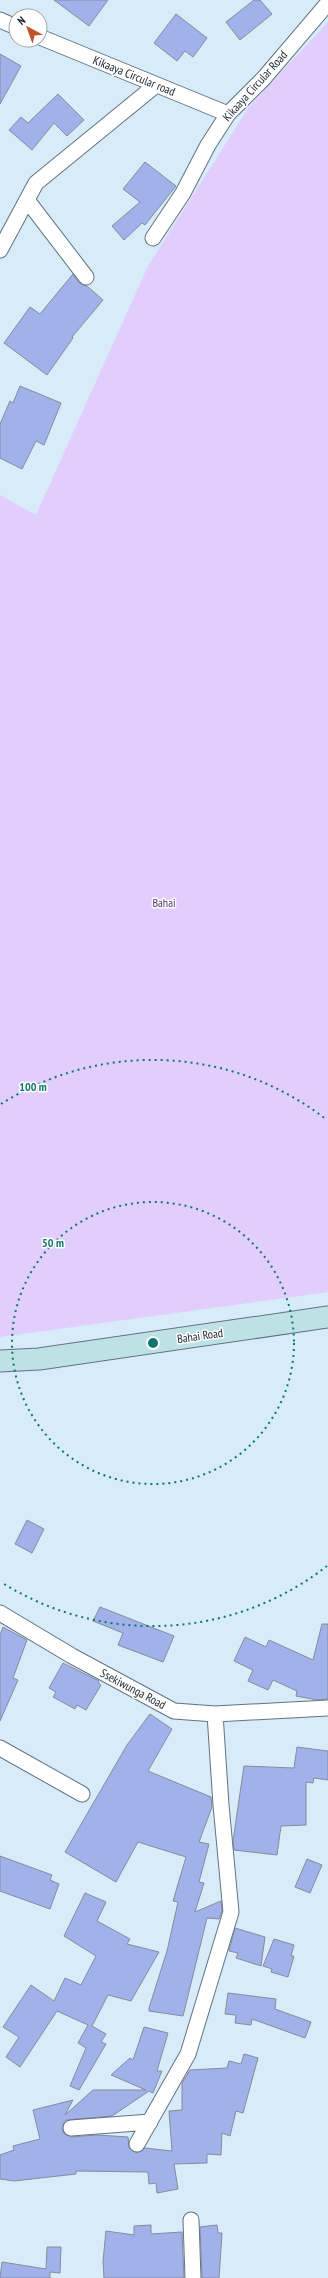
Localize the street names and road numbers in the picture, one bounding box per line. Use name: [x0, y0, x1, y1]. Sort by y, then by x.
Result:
street label: Kikaaya Circular Road: [219, 47, 290, 124]
street label: Kikaaya Circular road: [91, 52, 178, 99]
street label: Bahai Road: [176, 1325, 224, 1346]
street label: Ssekiwunga Road: [98, 1665, 169, 1712]

